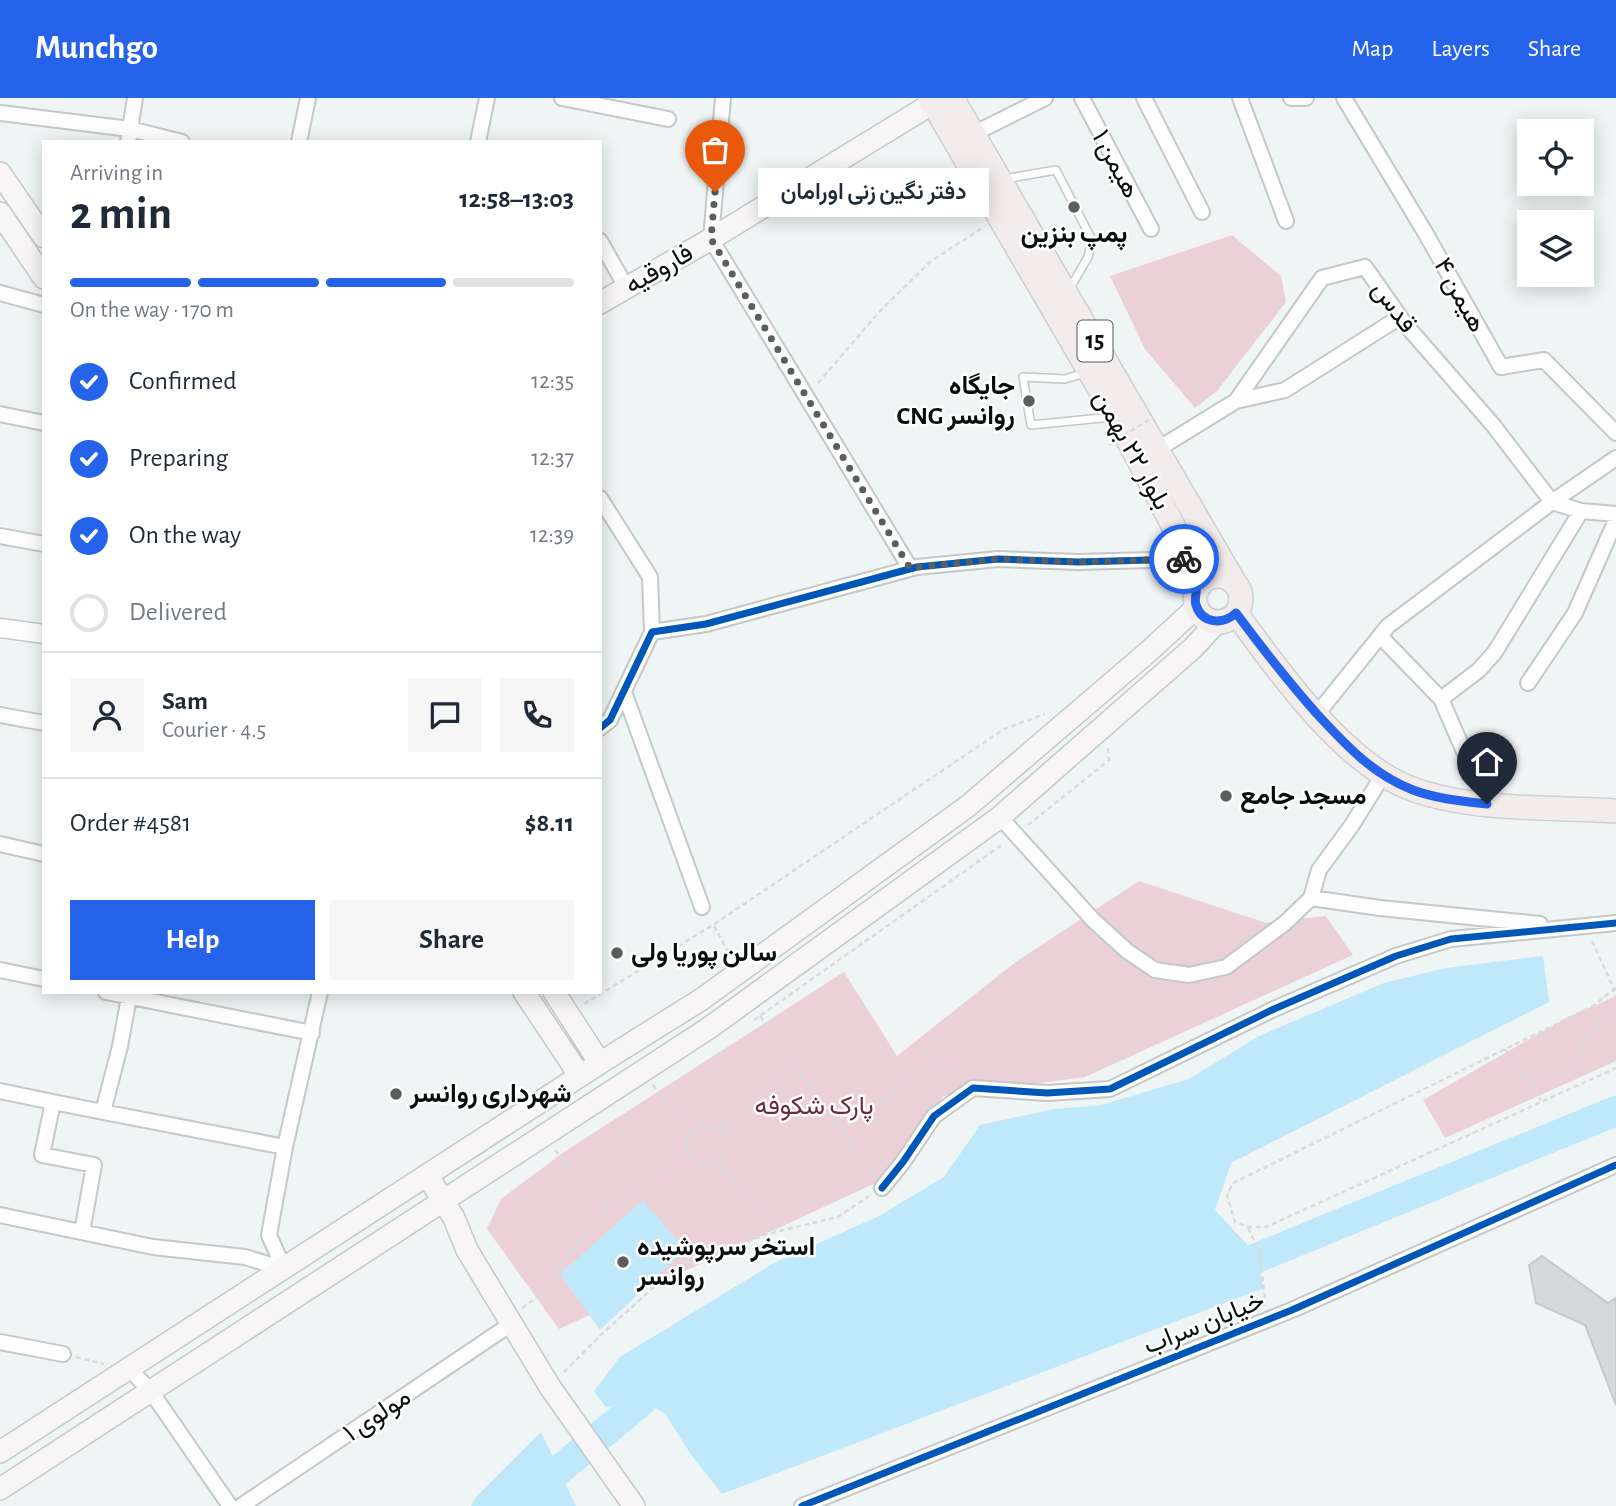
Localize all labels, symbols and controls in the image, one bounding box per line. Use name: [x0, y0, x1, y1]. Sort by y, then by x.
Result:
text: Munchgo: [35, 32, 158, 65]
text: Map: [1351, 37, 1393, 61]
text: Layers: [1431, 37, 1490, 61]
text: Share: [1528, 37, 1581, 61]
map controls: [1517, 119, 1594, 287]
button: locate: [1517, 119, 1594, 196]
pin: [685, 120, 745, 192]
street label: هیمن ۱: [1086, 126, 1145, 203]
icon: bag: [696, 131, 734, 169]
text: Arriving in: [70, 162, 163, 185]
callout: دفتر نگین زنی اورامان: [757, 168, 988, 217]
text: دفتر نگین زنی اورامان: [780, 181, 967, 204]
text: 12:58–13:03: [459, 186, 574, 212]
text: 2 min: [70, 191, 172, 237]
marker: پمپ بنزین: [1066, 199, 1082, 215]
button: layers: [1517, 210, 1594, 287]
place label: پمپ بنزین: [1021, 221, 1127, 251]
street label: فاروقیه: [621, 239, 698, 300]
street label: هیمن ۴: [1427, 254, 1491, 337]
street label: قدس: [1365, 277, 1421, 339]
text: On the way · 170 m: [70, 299, 234, 322]
road number: 15: [1078, 321, 1112, 362]
icon: check: [70, 363, 108, 401]
text: Confirmed: [129, 368, 237, 394]
text: 12:35: [531, 370, 574, 393]
place label: جایگاه CNG روانسر: [896, 372, 1015, 431]
street label: بلوار ۲۲ بهمن: [1087, 386, 1175, 515]
marker: جایگاه CNG روانسر: [1021, 393, 1037, 409]
icon: check: [70, 440, 108, 478]
text: Preparing: [129, 445, 228, 471]
text: 12:37: [531, 447, 574, 470]
icon: check: [70, 517, 108, 555]
text: On the way: [129, 522, 241, 548]
text: 12:39: [530, 524, 574, 547]
courier: [1149, 524, 1219, 594]
icon: bike: [1165, 540, 1203, 578]
text: Delivered: [129, 599, 227, 625]
button: person: [70, 678, 144, 752]
button: chat: [408, 678, 482, 752]
button: phone: [500, 678, 574, 752]
text: Sam: [162, 688, 208, 714]
text: Courier · 4.5: [162, 719, 266, 742]
pin: [1457, 732, 1517, 804]
icon: home: [1468, 743, 1506, 781]
place label: مسجد جامع: [1240, 783, 1367, 813]
marker: مسجد جامع: [1218, 788, 1234, 804]
text: Order #4581: [70, 810, 191, 836]
text: $8.11: [525, 810, 574, 836]
button: Help: [70, 900, 315, 980]
button: Share: [329, 900, 574, 980]
place label: سالن پوریا ولی: [631, 940, 777, 970]
marker: سالن پوریا ولی: [609, 945, 625, 961]
place label: شهرداری روانسر: [409, 1081, 572, 1109]
marker: شهرداری روانسر: [388, 1086, 404, 1102]
park label: پارک شکوفه: [754, 1093, 874, 1123]
place label: استخر سرپوشیده روانسر: [636, 1234, 815, 1292]
marker: استخر سرپوشیده روانسر: [615, 1254, 631, 1270]
street label: خیابان سراب: [1140, 1287, 1269, 1361]
street label: مولوی ۱: [339, 1383, 416, 1448]

